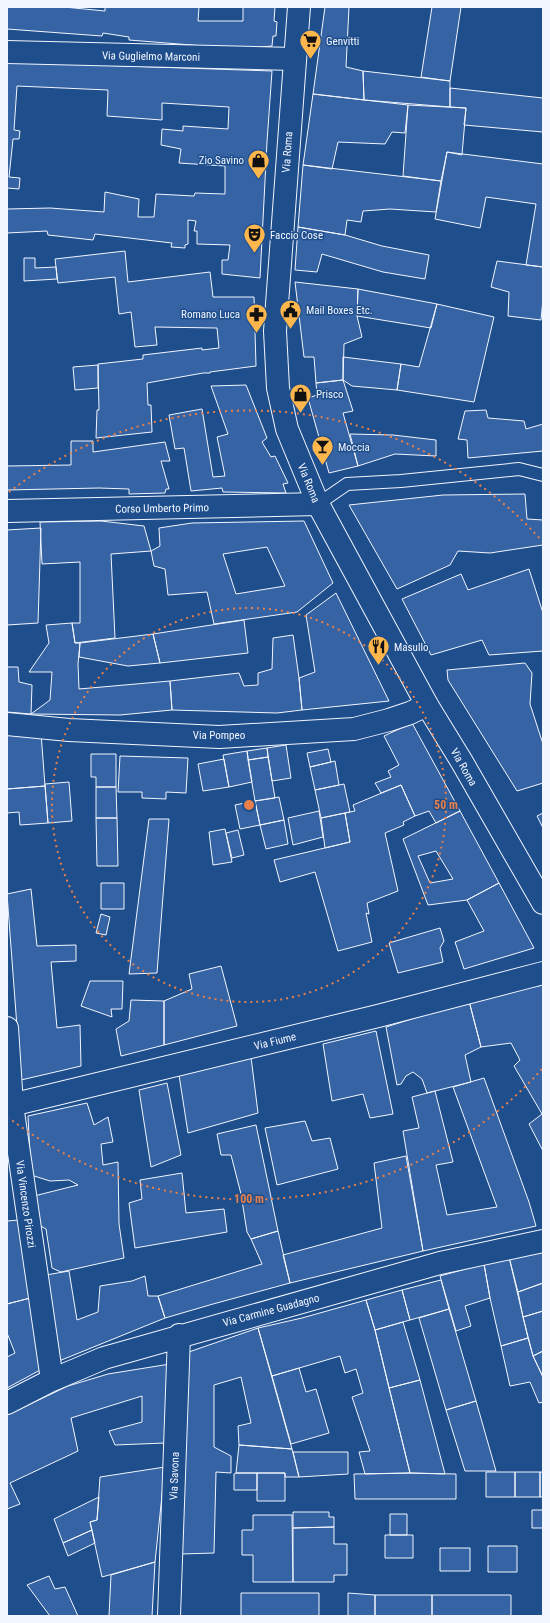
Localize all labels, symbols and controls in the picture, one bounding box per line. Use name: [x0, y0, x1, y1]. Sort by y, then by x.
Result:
supermarket icon: Genvitti: [297, 28, 323, 61]
place label: Genvitti: [326, 35, 359, 48]
street label: Via Guglielmo Marconi: [102, 49, 200, 64]
street label: Via Roma: [280, 131, 295, 173]
shop icon: Zio Savino: [246, 147, 272, 180]
place label: Zio Savino: [199, 154, 244, 167]
theatre icon: Faccio Cose: [241, 222, 267, 255]
place label: Faccio Cose: [270, 229, 323, 242]
public building icon: Mail Boxes Etc.: [278, 297, 304, 330]
pharmacy icon: Romano Luca: [243, 301, 269, 334]
place label: Mail Boxes Etc.: [306, 304, 373, 317]
place label: Romano Luca: [181, 308, 240, 321]
shop icon: Prisco: [287, 381, 313, 414]
place label: Prisco: [316, 388, 344, 401]
bar icon: Moccia: [310, 434, 336, 467]
place label: Moccia: [338, 441, 370, 454]
street label: Via Roma: [295, 462, 322, 505]
street label: Corso Umberto Primo: [115, 501, 209, 516]
restaurant icon: Masullo: [365, 634, 391, 667]
place label: Masullo: [394, 641, 429, 654]
street label: Via Pompeo: [193, 729, 246, 742]
street label: Via Roma: [448, 746, 480, 788]
centre of rings: [242, 798, 256, 812]
text: 50 m: [434, 798, 458, 812]
street label: Via Fiume: [253, 1030, 298, 1053]
street label: Via Vincenzo Pirozzi: [13, 1159, 38, 1249]
text: 100 m: [234, 1192, 264, 1206]
street label: Via Carmine Guadagno: [222, 1291, 321, 1330]
street label: Via Savona: [167, 1452, 182, 1500]

